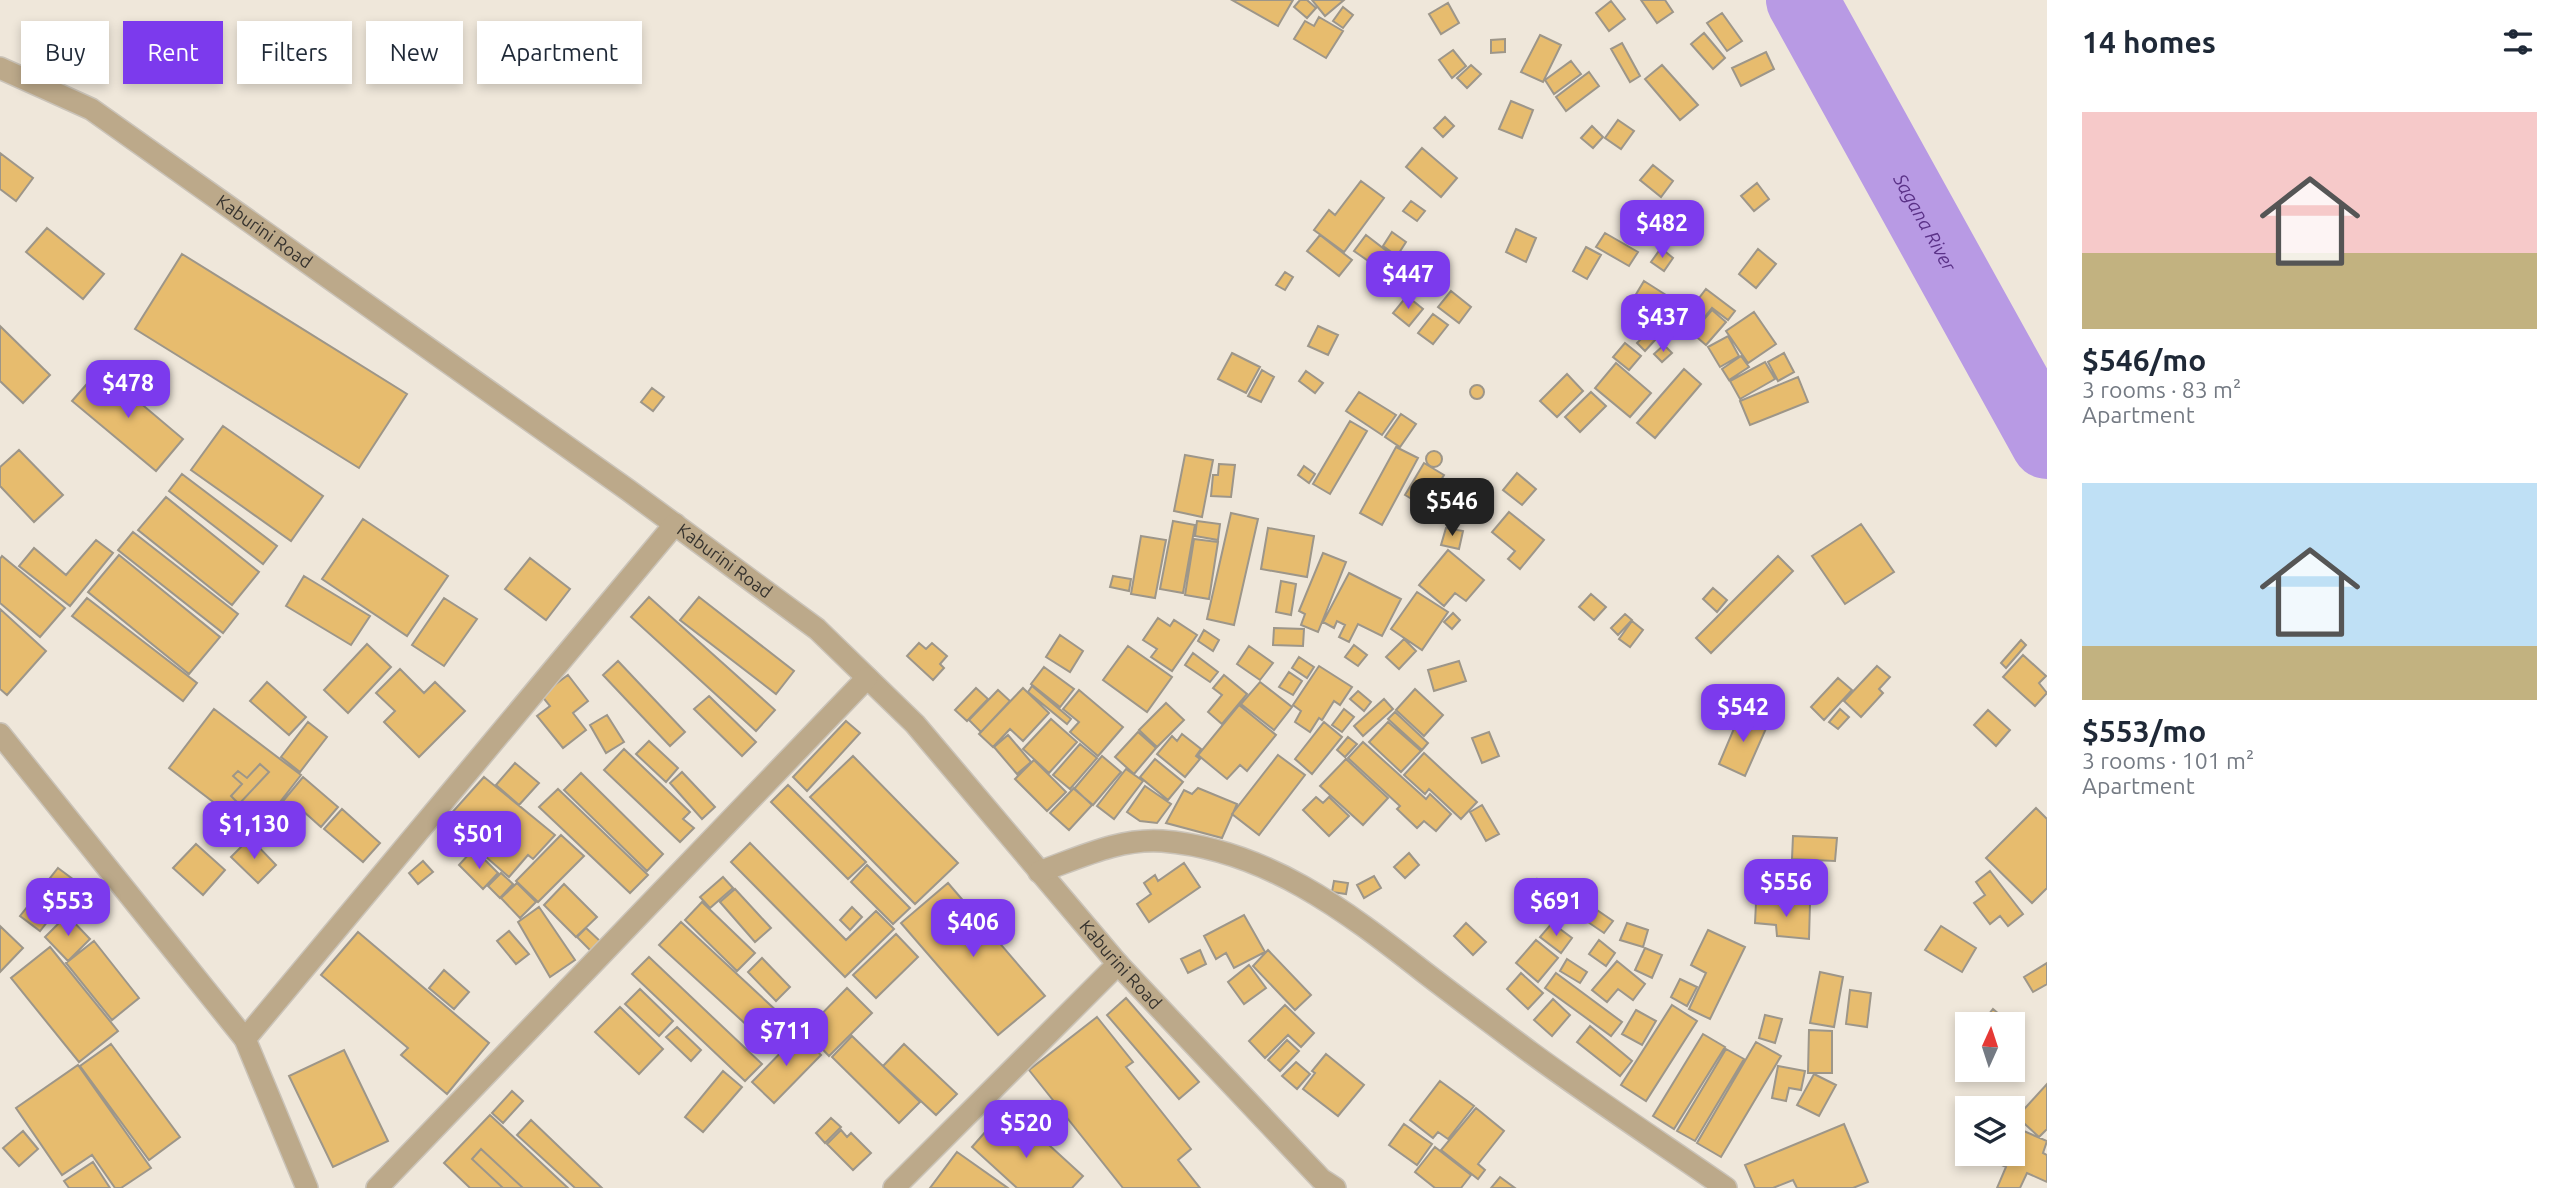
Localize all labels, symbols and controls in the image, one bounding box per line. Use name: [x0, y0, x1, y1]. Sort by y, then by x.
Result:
chip: Buy: [21, 21, 109, 84]
chip: Rent: [123, 21, 223, 84]
chip: Filters: [237, 21, 352, 84]
chip: New: [366, 21, 463, 84]
chip: Apartment: [477, 21, 642, 84]
icon: filters: [2499, 23, 2537, 61]
text: 14 homes: [2082, 25, 2216, 59]
icon: home: [2247, 158, 2373, 284]
water label: Sagana River: [1889, 169, 1961, 275]
street label: Kaburini Road: [213, 190, 316, 272]
pin: $482: [1621, 201, 1703, 260]
text: $482: [1636, 210, 1688, 235]
pin: $447: [1367, 252, 1449, 311]
text: $447: [1382, 261, 1434, 286]
pin: $437: [1622, 294, 1704, 354]
text: $437: [1637, 304, 1689, 329]
text: $546/mo: [2082, 343, 2206, 377]
pin: $478: [87, 360, 169, 420]
text: $478: [102, 370, 154, 395]
text: 3 rooms · 83 m²: [2082, 377, 2241, 402]
text: Apartment: [2082, 402, 2195, 427]
pin: $546: [1411, 478, 1493, 538]
text: $546: [1426, 488, 1478, 513]
street label: Kaburini Road: [674, 519, 776, 602]
icon: home: [2247, 529, 2373, 655]
pin: $542: [1702, 684, 1784, 744]
text: $542: [1717, 694, 1769, 719]
text: $553/mo: [2082, 714, 2206, 748]
text: 3 rooms · 101 m²: [2082, 748, 2254, 773]
text: Apartment: [2082, 773, 2195, 798]
pin: $1,130: [197, 802, 311, 861]
text: $1,130: [219, 811, 289, 836]
pin: $501: [438, 812, 520, 871]
text: $501: [453, 821, 505, 846]
pin: $556: [1745, 860, 1827, 919]
text: $556: [1760, 869, 1812, 894]
pin: $553: [27, 878, 109, 938]
pin: $691: [1515, 878, 1597, 938]
text: $553: [42, 888, 94, 913]
text: $691: [1530, 888, 1582, 913]
pin: $406: [932, 900, 1014, 959]
text: $406: [947, 909, 999, 934]
street label: Kaburini Road: [1076, 916, 1166, 1013]
pin: $711: [745, 1009, 827, 1068]
north arrow: [1955, 1012, 2025, 1082]
map controls: [1955, 1012, 2025, 1166]
text: $711: [760, 1018, 812, 1043]
button: layers: [1955, 1096, 2025, 1166]
pin: $520: [985, 1100, 1067, 1160]
text: $520: [1000, 1110, 1052, 1135]

